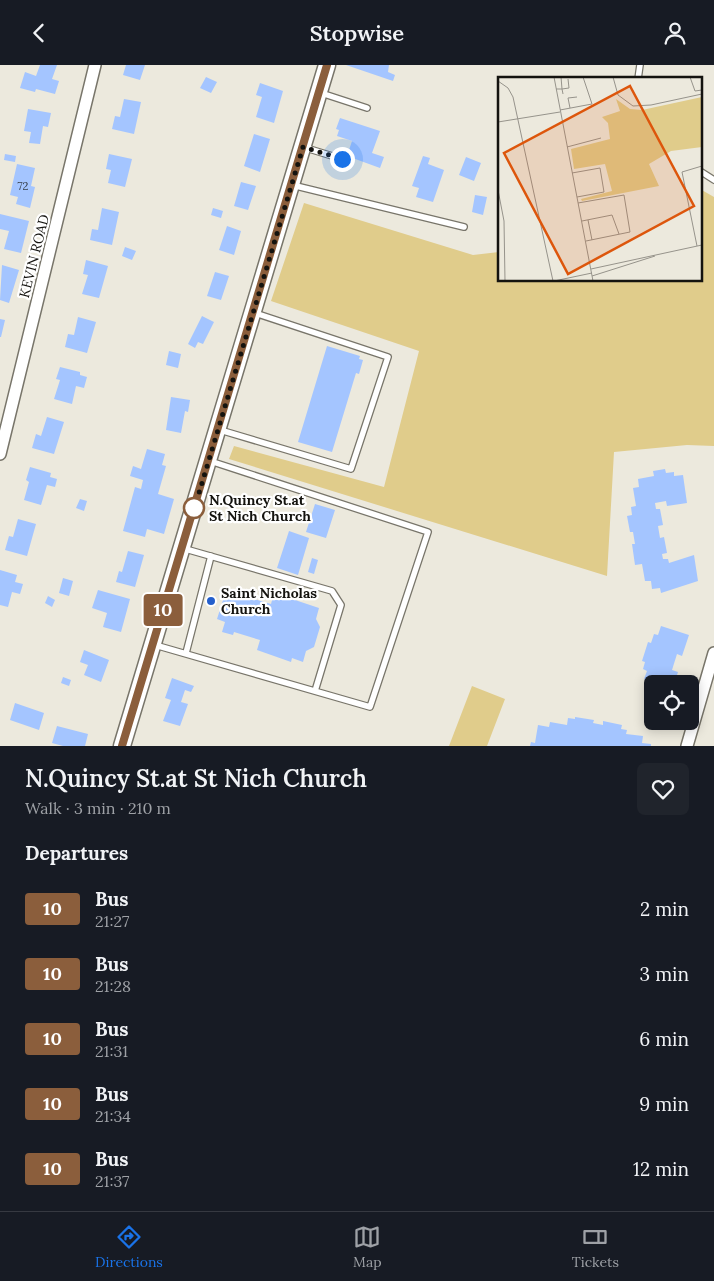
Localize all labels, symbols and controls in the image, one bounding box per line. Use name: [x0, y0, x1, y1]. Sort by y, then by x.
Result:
icon: back: [25, 19, 53, 47]
text: Stopwise: [310, 19, 404, 47]
icon: person: [661, 19, 689, 47]
inset map: [498, 77, 702, 281]
your location: [330, 147, 355, 172]
house number: 72: [18, 179, 29, 193]
street label: KEVIN ROAD: [15, 212, 53, 300]
place label: N.Quincy St.at St Nich Church: [209, 491, 311, 525]
marker: N.Quincy St.at St Nich Church: [183, 497, 205, 519]
place label: Saint Nicholas Church: [221, 584, 317, 618]
line badge: 10: [140, 594, 186, 626]
marker: Saint Nicholas Church: [205, 595, 217, 607]
text: 10: [154, 598, 172, 621]
map controls: [644, 675, 699, 730]
button: locate: [644, 675, 699, 730]
text: N.Quincy St.at St Nich Church: [25, 763, 367, 794]
button: heart: [637, 763, 689, 815]
text: Walk · 3 min · 210 m: [25, 798, 171, 818]
text: Departures: [25, 841, 128, 865]
text: Bus: [95, 887, 128, 911]
text: 10: [43, 897, 62, 920]
text: 2 min: [640, 897, 689, 921]
text: 21:27: [95, 911, 129, 931]
text: Bus: [95, 952, 128, 976]
text: 10: [43, 962, 62, 985]
text: 3 min: [640, 962, 689, 986]
text: 21:28: [95, 976, 131, 996]
text: Bus: [95, 1017, 128, 1041]
text: 10: [43, 1027, 62, 1050]
text: 6 min: [639, 1027, 689, 1051]
text: 21:31: [95, 1041, 128, 1061]
text: Bus: [95, 1082, 128, 1106]
text: 10: [43, 1092, 62, 1115]
text: 9 min: [639, 1092, 689, 1116]
text: 21:34: [95, 1106, 131, 1126]
text: Bus: [95, 1147, 128, 1171]
text: 10: [43, 1157, 62, 1180]
text: 12 min: [633, 1157, 689, 1181]
text: 21:37: [95, 1171, 129, 1191]
tab: Directions: [95, 1223, 163, 1271]
tab: Map: [353, 1223, 382, 1271]
tab: Tickets: [572, 1223, 619, 1271]

